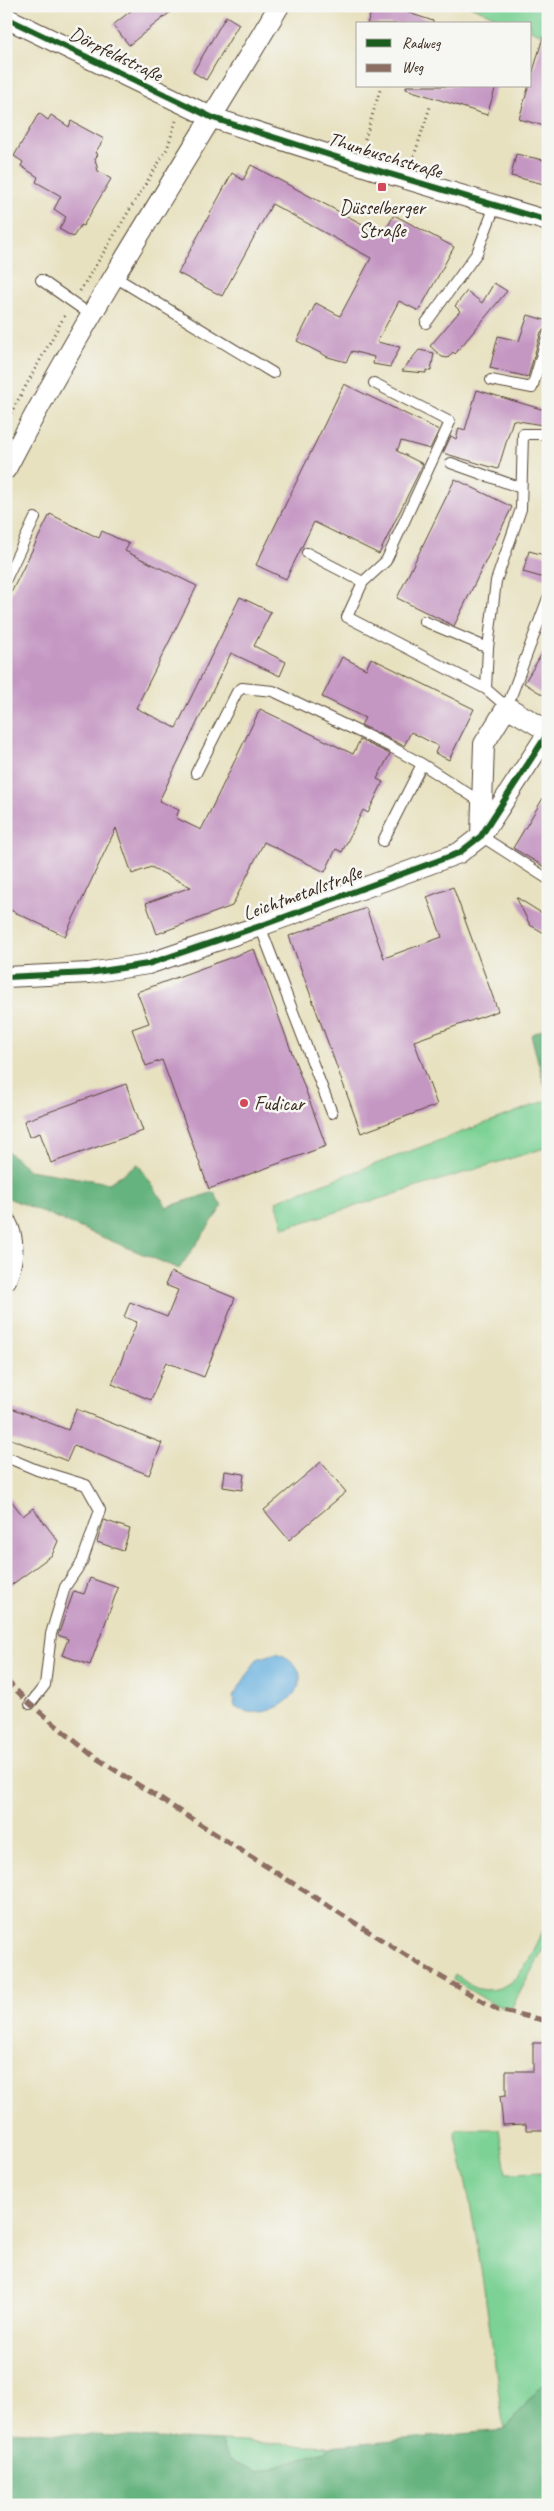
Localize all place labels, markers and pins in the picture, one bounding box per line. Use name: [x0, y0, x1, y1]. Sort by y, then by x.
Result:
marker: Düsselberger Straße: [376, 181, 388, 193]
place label: Düsselberger Straße: [339, 195, 427, 243]
place label: Fudicar: [254, 1091, 306, 1116]
marker: Fudicar: [238, 1097, 250, 1109]

